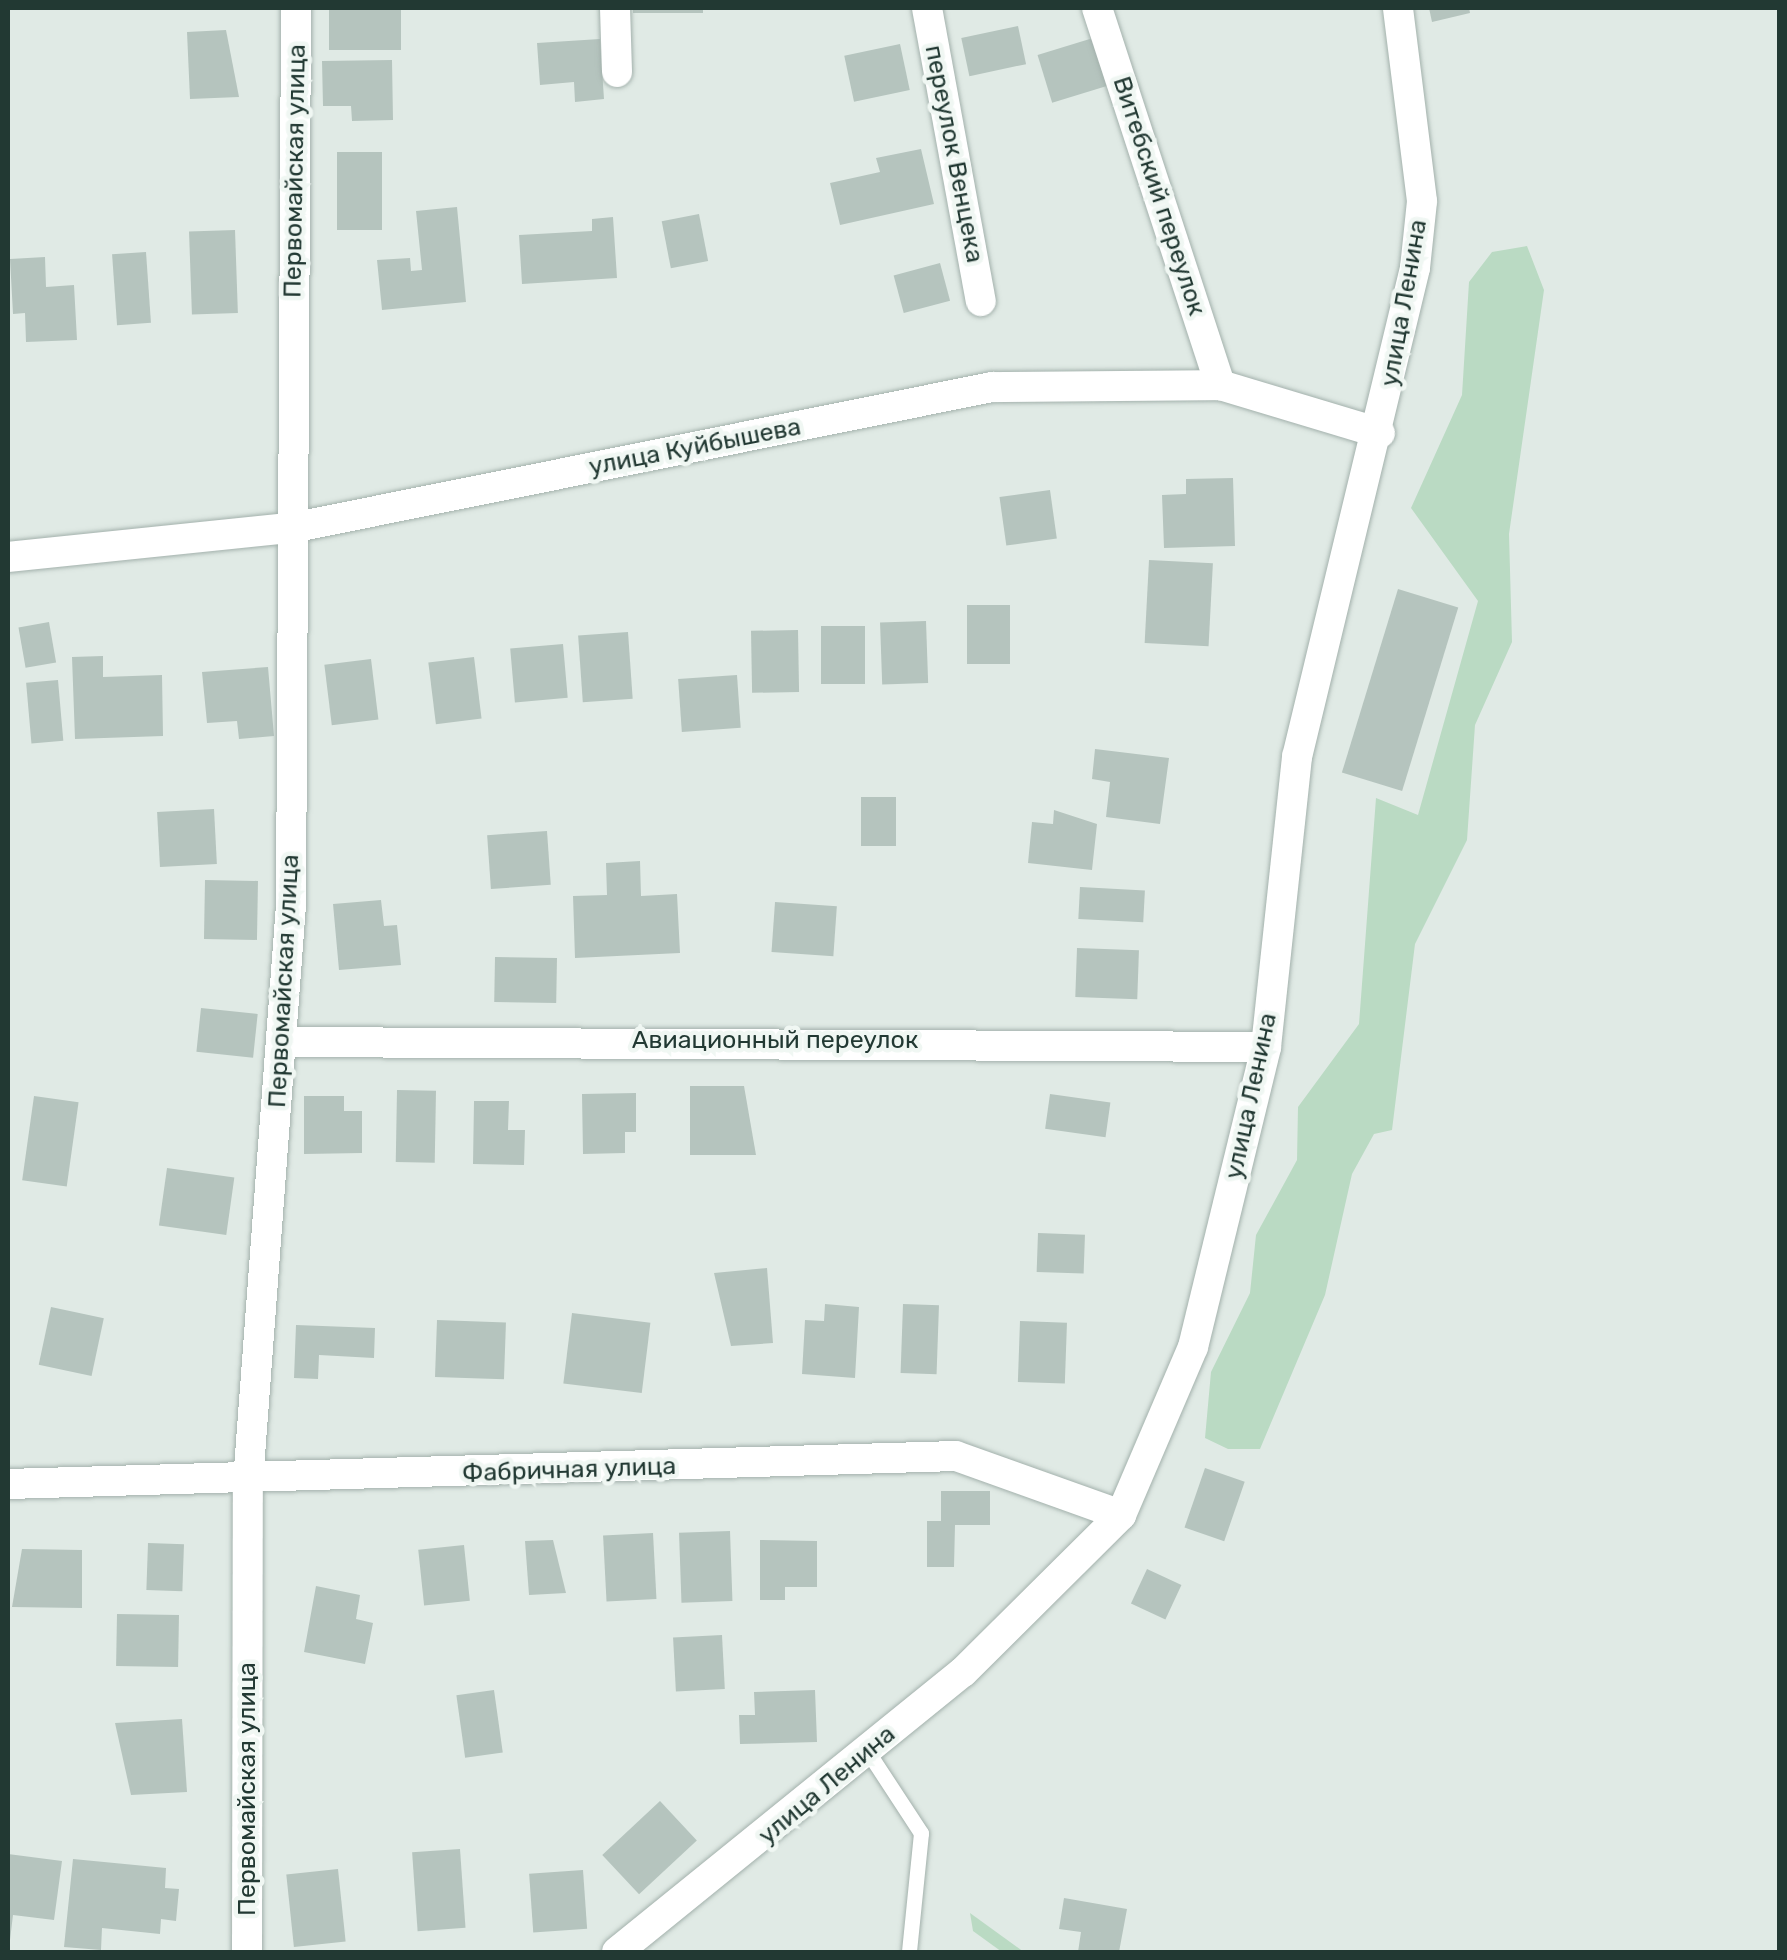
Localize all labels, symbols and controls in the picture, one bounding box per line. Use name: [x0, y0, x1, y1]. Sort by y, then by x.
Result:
street label: переулок Венцека: [918, 43, 990, 265]
street label: Первомайская улица: [278, 44, 312, 298]
street label: Витебский переулок: [1106, 73, 1212, 319]
street label: улица Ленина: [1375, 217, 1433, 389]
street label: улица Куйбышева: [586, 412, 804, 482]
street label: Первомайская улица: [262, 853, 306, 1109]
street label: улица Ленина: [1219, 1010, 1283, 1182]
street label: Авиационный переулок: [632, 1025, 918, 1055]
street label: Фабричная улица: [461, 1451, 677, 1489]
street label: Первомайская улица: [232, 1662, 262, 1916]
street label: улица Ленина: [753, 1719, 901, 1851]

